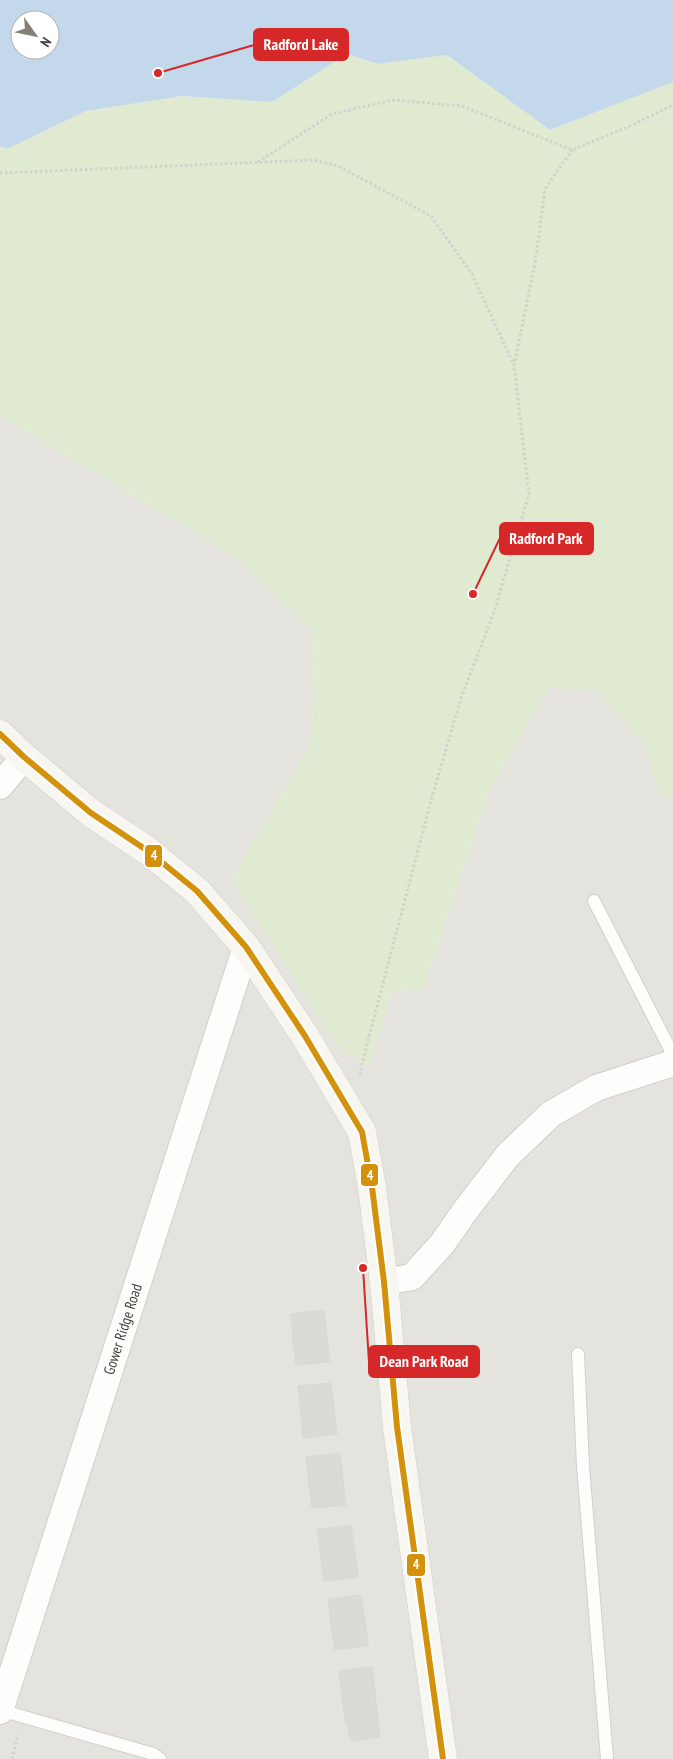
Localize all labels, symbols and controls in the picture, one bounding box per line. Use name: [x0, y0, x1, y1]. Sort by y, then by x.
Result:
north arrow: [10, 10, 60, 60]
callout: Radford Lake: [254, 29, 348, 60]
text: N: [36, 34, 56, 50]
text: Radford Lake: [264, 34, 339, 54]
callout: Radford Park: [500, 523, 593, 554]
text: Radford Park: [509, 528, 583, 548]
line badge: 4: [144, 844, 163, 868]
text: 4: [151, 846, 158, 864]
line badge: 4: [360, 1163, 379, 1187]
text: 4: [367, 1166, 374, 1184]
street label: Gower Ridge Road: [99, 1281, 146, 1377]
callout: Dean Park Road: [369, 1346, 479, 1377]
text: Dean Park Road: [380, 1351, 468, 1371]
line badge: 4: [406, 1553, 426, 1577]
text: 4: [413, 1555, 420, 1573]

